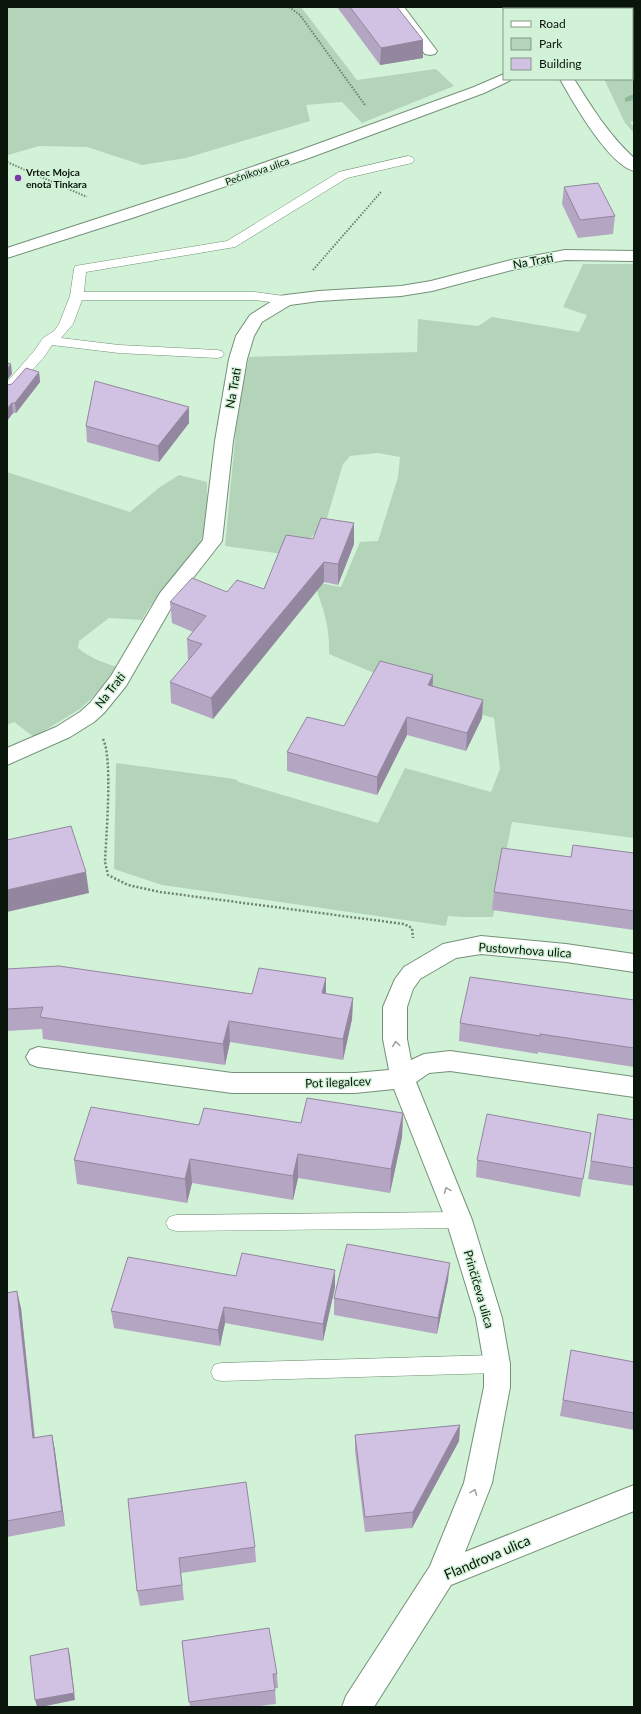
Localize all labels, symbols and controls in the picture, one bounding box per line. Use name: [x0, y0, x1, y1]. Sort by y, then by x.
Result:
legend: [503, 8, 633, 80]
text: Road: [539, 16, 566, 31]
text: Park: [539, 36, 563, 51]
text: Building: [539, 56, 582, 71]
street label: Pečnikova ulica: [223, 154, 291, 188]
place label: Vrtec Mojca enota Tinkara: [25, 166, 87, 190]
marker: Vrtec Mojca enota Tinkara: [13, 173, 23, 183]
street label: Na Trati: [511, 250, 555, 272]
street label: Na Trati: [222, 367, 244, 409]
street label: Na Trati: [91, 669, 129, 711]
street label: Pustovrhova ulica: [478, 939, 572, 961]
one-way arrow: [392, 1041, 401, 1047]
street label: Pot ilegalcev: [305, 1073, 372, 1091]
one-way arrow: [444, 1186, 452, 1193]
street label: Prinčičeva ulica: [461, 1248, 497, 1330]
one-way arrow: [470, 1488, 478, 1495]
street label: Flandrova ulica: [441, 1531, 533, 1583]

